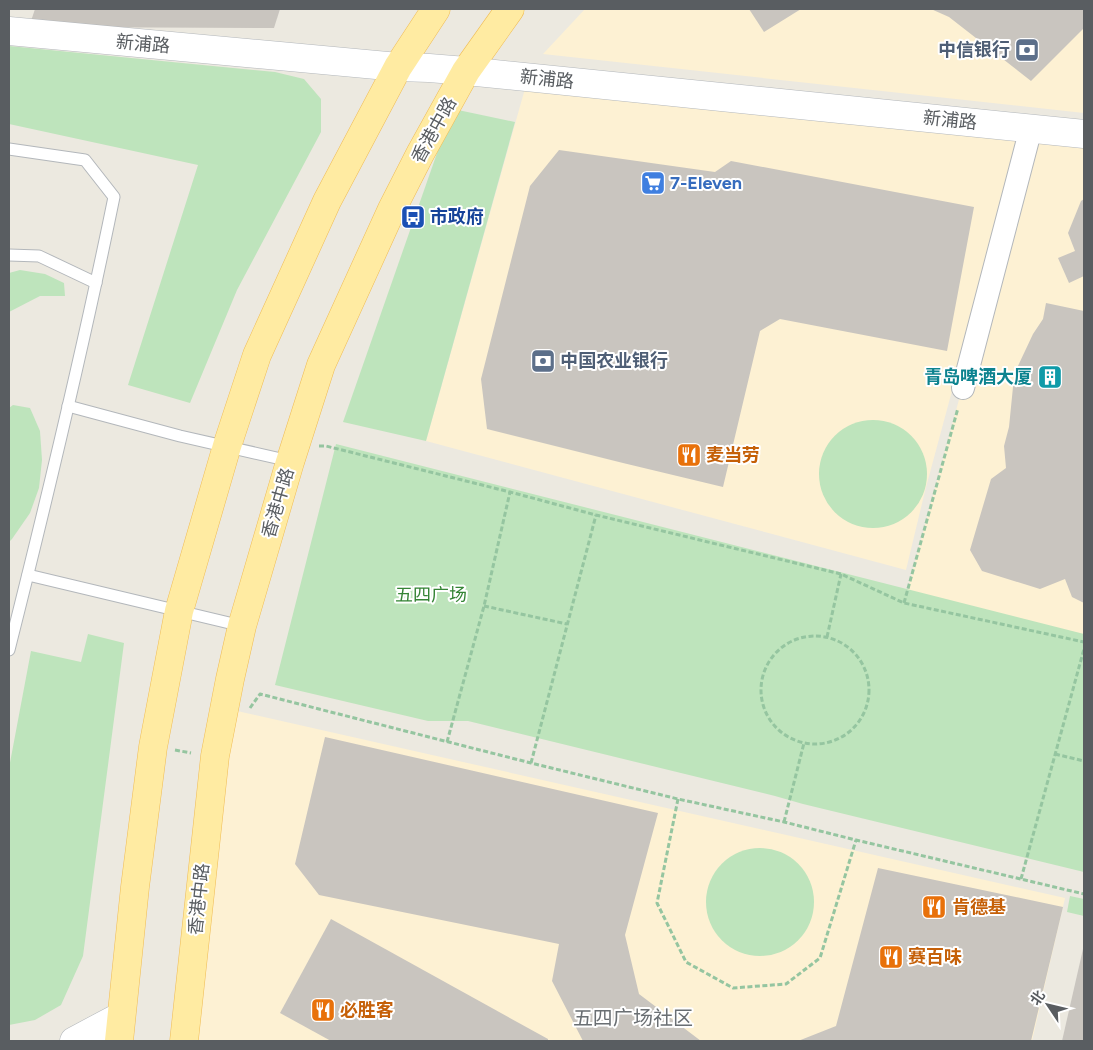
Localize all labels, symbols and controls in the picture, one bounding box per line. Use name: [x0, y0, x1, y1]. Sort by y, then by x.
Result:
street label: 新浦路: [115, 31, 171, 57]
bank icon: 中信银行: [1014, 37, 1040, 63]
place label: 中信银行: [938, 39, 1010, 61]
street label: 新浦路: [519, 65, 575, 93]
street label: 香港中路: [407, 93, 461, 167]
street label: 新浦路: [922, 106, 978, 134]
supermarket icon: 7-Eleven: [640, 170, 666, 196]
place label: 7-Eleven: [670, 172, 742, 194]
bus stop icon: 市政府: [400, 204, 426, 230]
place label: 市政府: [430, 206, 484, 228]
bank icon: 中国农业银行: [530, 348, 556, 374]
place label: 中国农业银行: [560, 350, 668, 372]
building icon: 青岛啤酒大厦: [1037, 364, 1063, 390]
place label: 青岛啤酒大厦: [924, 366, 1032, 388]
restaurant icon: 麦当劳: [676, 442, 702, 468]
place label: 麦当劳: [706, 444, 760, 466]
street label: 香港中路: [258, 465, 298, 541]
park label: 五四广场: [395, 584, 467, 606]
street label: 香港中路: [184, 862, 214, 936]
restaurant icon: 肯德基: [921, 894, 947, 920]
place label: 肯德基: [952, 896, 1006, 918]
restaurant icon: 赛百味: [878, 944, 904, 970]
place label: 赛百味: [908, 946, 962, 968]
north arrow: [1023, 980, 1073, 1030]
text: 北: [1027, 987, 1049, 1008]
restaurant icon: 必胜客: [310, 997, 336, 1023]
place label: 必胜客: [340, 999, 394, 1021]
district label: 五四广场社区: [573, 1006, 693, 1030]

